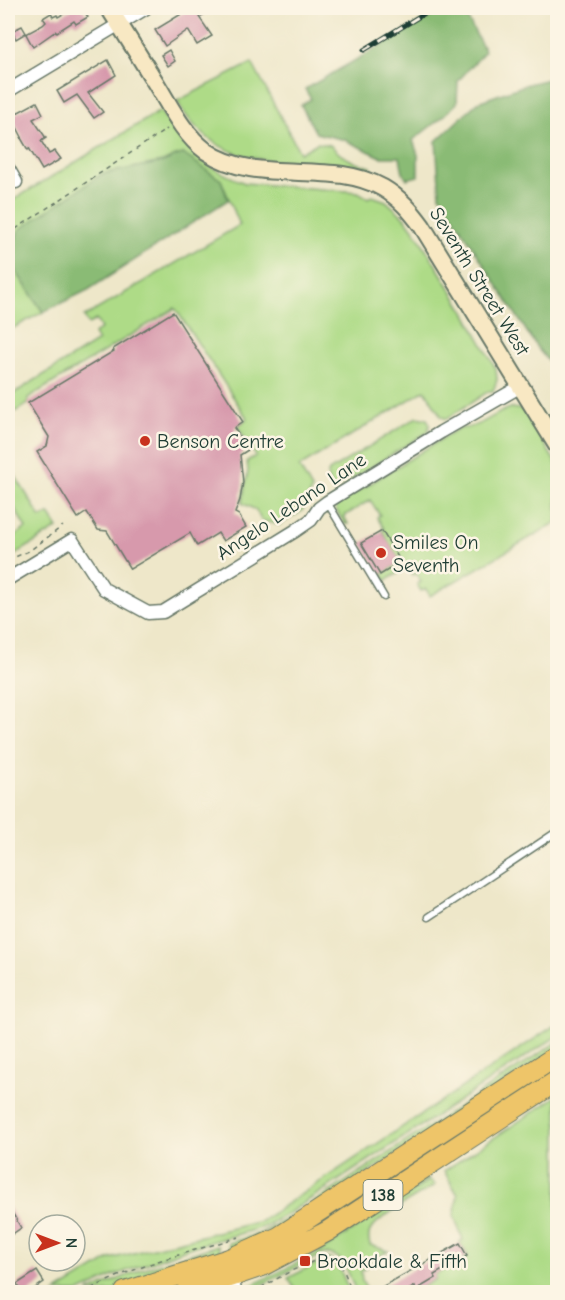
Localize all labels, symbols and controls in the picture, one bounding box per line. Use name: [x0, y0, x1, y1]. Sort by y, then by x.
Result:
street label: Seventh Street West: [425, 203, 535, 361]
place label: Benson Centre: [157, 430, 284, 453]
marker: Benson Centre: [138, 434, 152, 448]
street label: Angelo Lebano Lane: [212, 448, 370, 565]
place label: Smiles On Seventh: [393, 531, 478, 577]
marker: Smiles On Seventh: [374, 546, 388, 560]
road number: 138: [364, 1180, 403, 1210]
north arrow: [27, 1213, 87, 1273]
text: N: [62, 1238, 80, 1248]
place label: Brookdale & Fifth: [317, 1250, 467, 1273]
marker: Brookdale & Fifth: [298, 1254, 312, 1268]

